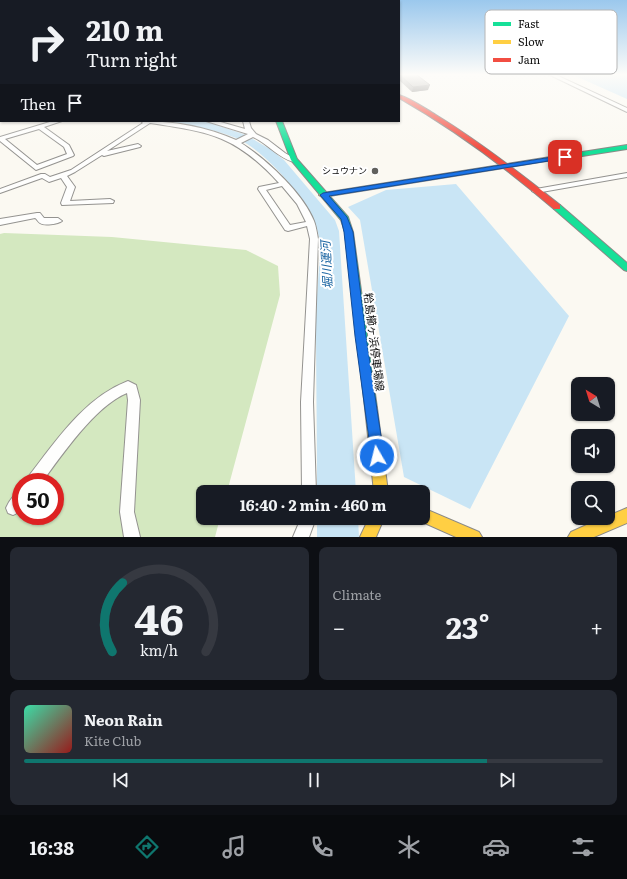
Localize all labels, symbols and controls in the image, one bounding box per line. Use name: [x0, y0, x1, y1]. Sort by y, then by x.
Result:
text: 210 m: [86, 8, 163, 50]
legend: [485, 10, 617, 74]
text: Fast: [518, 15, 540, 31]
icon: right: [20, 16, 72, 68]
text: Slow: [518, 33, 544, 49]
text: Turn right: [86, 46, 177, 73]
text: Jam: [518, 51, 541, 67]
text: Then: [20, 92, 56, 115]
icon: arrive: [64, 92, 86, 114]
pin: [548, 140, 582, 174]
icon: arrive: [554, 146, 576, 168]
place label: シュウナン: [322, 163, 367, 177]
marker: シュウナン: [370, 166, 380, 176]
water label: 堀川運河: [316, 239, 336, 289]
street label: 粭島櫛ヶ浜停車場線: [361, 292, 389, 392]
north arrow: [571, 377, 615, 421]
map controls: [571, 377, 615, 525]
button: sound: [571, 429, 615, 473]
position arrow: [356, 435, 398, 477]
speed limit sign: 50: [12, 473, 64, 525]
button: search: [571, 481, 615, 525]
text: 16:40 · 2 min · 460 m: [240, 493, 386, 516]
text: 46: [135, 585, 184, 647]
text: Climate: [333, 585, 381, 604]
text: 23°: [446, 604, 490, 648]
text: −: [333, 610, 345, 643]
text: +: [590, 610, 603, 643]
text: km/h: [140, 638, 179, 659]
text: Neon Rain: [84, 708, 163, 731]
text: Kite Club: [84, 731, 141, 750]
icon: previous: [110, 769, 132, 791]
icon: pause: [303, 769, 325, 791]
icon: next: [496, 769, 518, 791]
icon: directions: [133, 833, 161, 861]
icon: music: [220, 833, 248, 861]
icon: phone: [308, 833, 336, 861]
icon: climate: [395, 833, 423, 861]
icon: car: [482, 833, 510, 861]
icon: filters: [569, 833, 597, 861]
text: 16:38: [30, 834, 74, 861]

